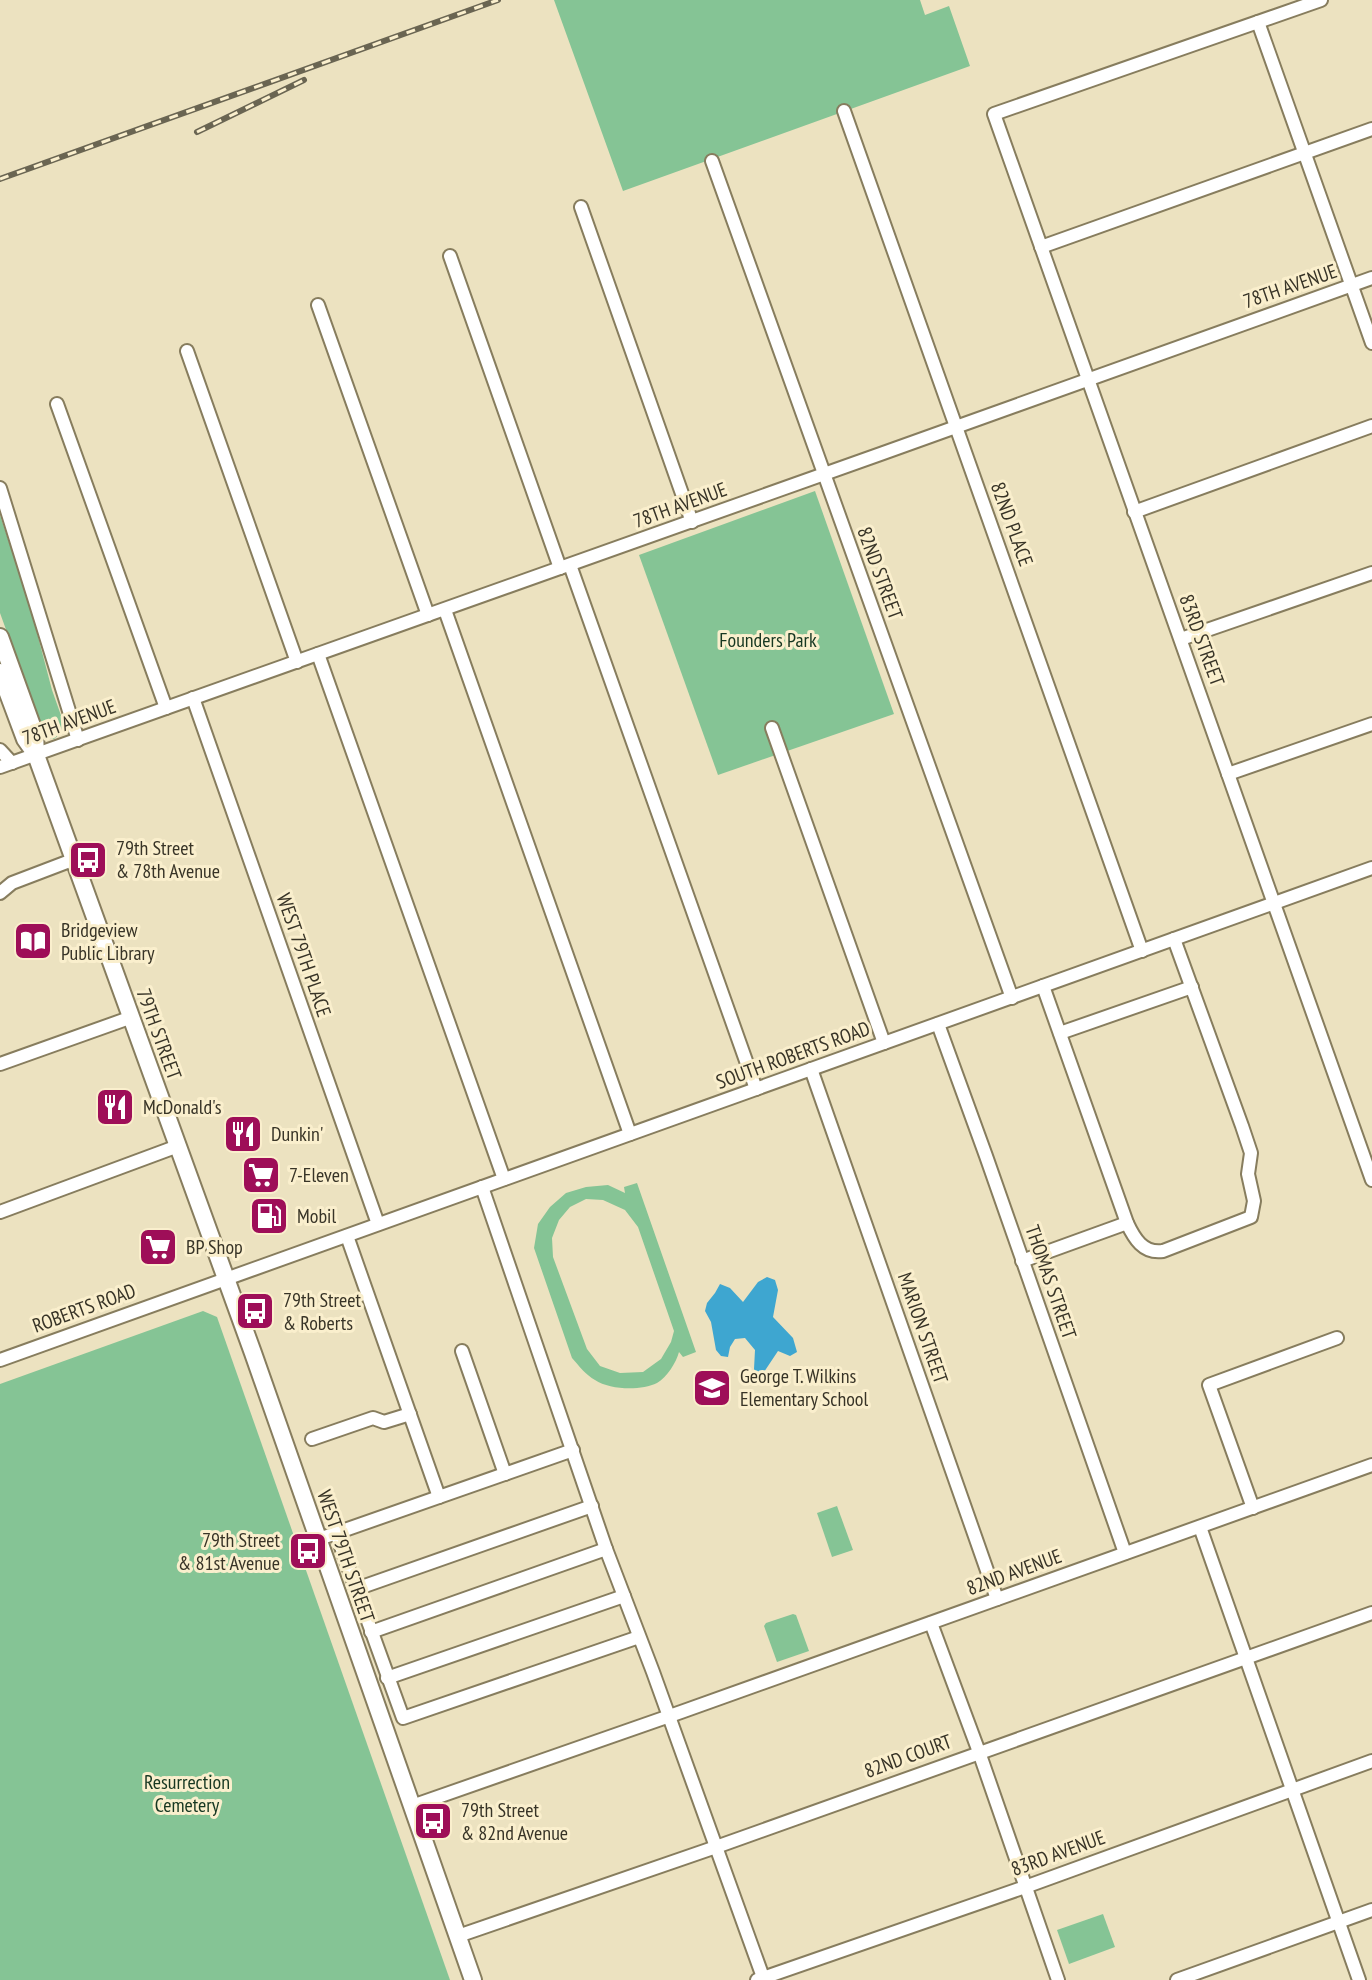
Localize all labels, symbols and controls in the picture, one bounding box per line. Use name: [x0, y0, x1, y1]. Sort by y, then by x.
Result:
street label: 78TH AVENUE: [1240, 258, 1340, 314]
street label: 78TH AVENUE: [630, 476, 730, 534]
street label: 82ND PLACE: [985, 478, 1039, 570]
street label: 82ND STREET: [851, 523, 909, 623]
street label: 83RD STREET: [1173, 591, 1231, 689]
park label: Founders Park: [719, 627, 817, 653]
street label: 78TH AVENUE: [19, 693, 119, 751]
place label: 79th Street & 78th Avenue: [116, 835, 220, 884]
bus stop icon: 79th Street & 78th Avenue: [67, 839, 109, 881]
street label: WEST 79TH PLACE: [271, 890, 337, 1020]
place label: Bridgeview Public Library: [61, 917, 155, 966]
library icon: Bridgeview Public Library: [12, 920, 54, 962]
street label: 79TH STREET: [131, 985, 187, 1083]
street label: SOUTH ROBERTS ROAD: [713, 1015, 873, 1095]
restaurant icon: McDonald's: [94, 1086, 136, 1128]
place label: McDonald's: [143, 1094, 222, 1120]
restaurant icon: Dunkin': [222, 1113, 264, 1155]
place label: Dunkin': [271, 1121, 323, 1147]
supermarket icon: 7-Eleven: [240, 1154, 282, 1196]
place label: 7-Eleven: [289, 1162, 349, 1188]
fuel station icon: Mobil: [248, 1195, 290, 1237]
place label: Mobil: [297, 1203, 336, 1229]
street label: THOMAS STREET: [1019, 1222, 1083, 1342]
supermarket icon: BP Shop: [137, 1226, 179, 1268]
place label: BP Shop: [186, 1234, 243, 1260]
street label: MARION STREET: [892, 1269, 954, 1387]
street label: ROBERTS ROAD: [29, 1277, 139, 1339]
place label: 79th Street & Roberts: [283, 1287, 361, 1336]
bus stop icon: 79th Street & Roberts: [234, 1290, 276, 1332]
place label: George T. Wilkins Elementary School: [740, 1363, 868, 1412]
school or university icon: George T. Wilkins Elementary School: [691, 1367, 733, 1409]
street label: WEST 79TH STREET: [311, 1486, 381, 1626]
place label: 79th Street & 81st Avenue: [178, 1527, 280, 1576]
bus stop icon: 79th Street & 81st Avenue: [287, 1530, 329, 1572]
street label: 82ND AVENUE: [963, 1543, 1065, 1601]
street label: 82ND COURT: [861, 1728, 955, 1784]
park label: Resurrection Cemetery: [144, 1769, 230, 1818]
place label: 79th Street & 82nd Avenue: [461, 1797, 568, 1846]
bus stop icon: 79th Street & 82nd Avenue: [412, 1800, 454, 1842]
street label: 83RD AVENUE: [1007, 1824, 1109, 1882]

